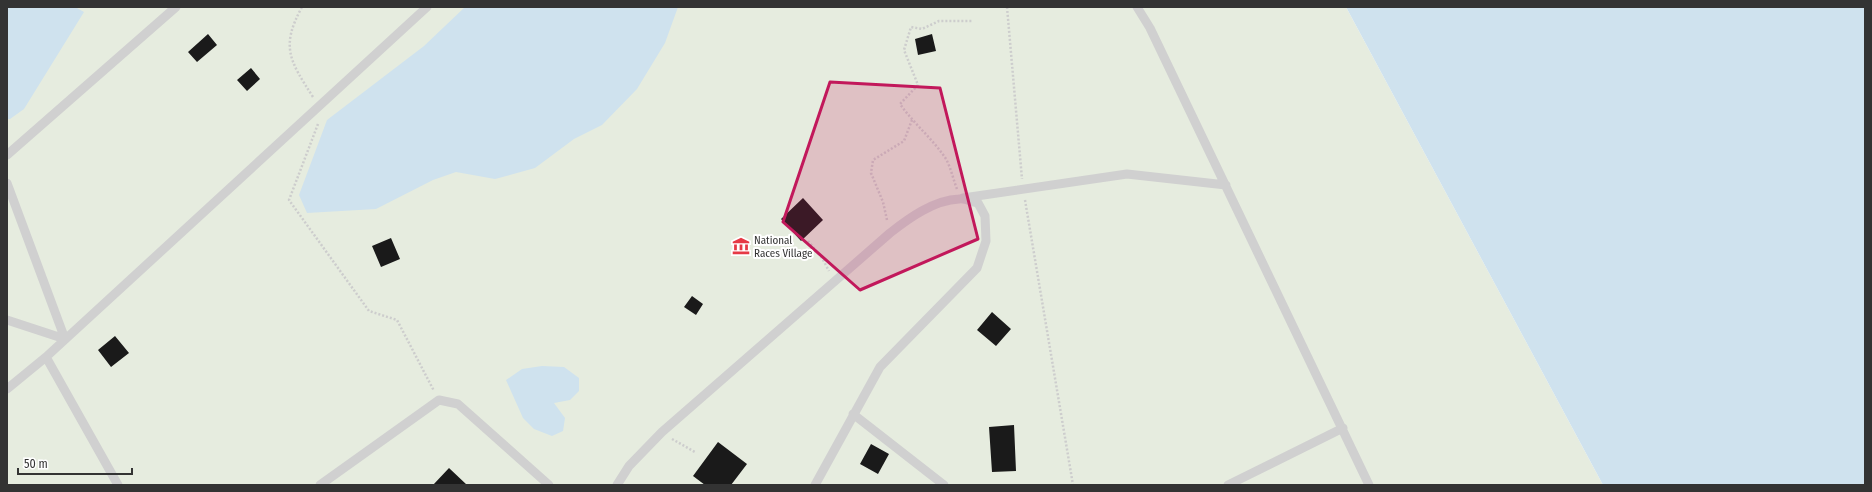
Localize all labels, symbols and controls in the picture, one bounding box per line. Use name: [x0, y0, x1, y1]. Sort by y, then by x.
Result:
place label: National Races Village: [754, 234, 812, 260]
museum icon: National Races Village: [731, 236, 751, 256]
scale bar: [18, 450, 132, 476]
text: 50 m: [24, 457, 48, 471]

